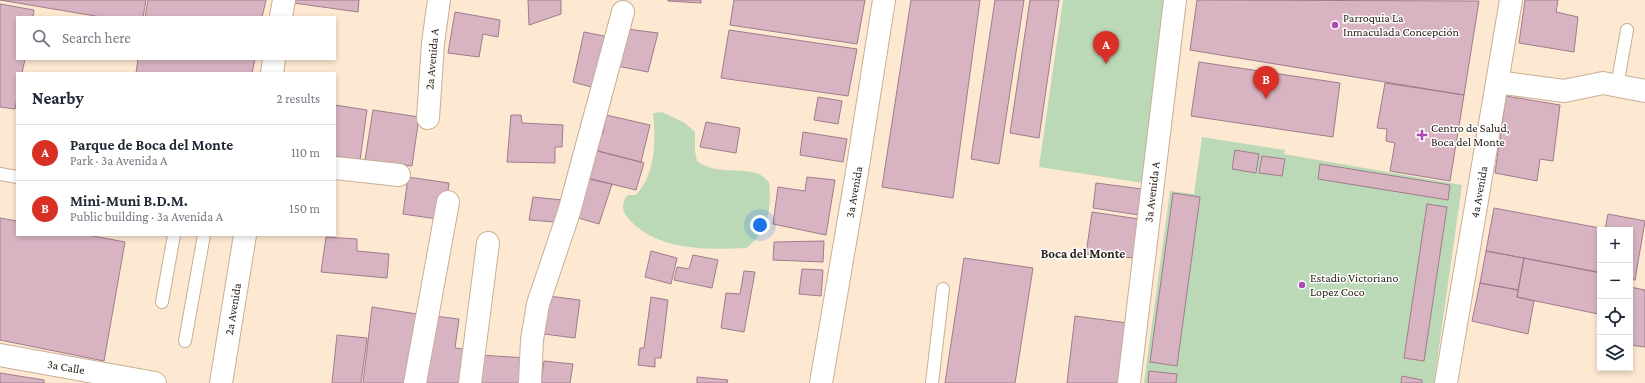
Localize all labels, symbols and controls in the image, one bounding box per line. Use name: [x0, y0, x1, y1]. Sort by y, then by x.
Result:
place label: Parroquia La Inmaculada Concepción: [1343, 11, 1459, 39]
search box: [16, 16, 336, 60]
marker: Parroquia La Inmaculada Concepción: [1330, 20, 1340, 30]
icon: search: [30, 27, 52, 49]
street label: 2a Avenida A: [422, 28, 442, 90]
text: Search here: [62, 30, 131, 46]
pin: A: [1093, 31, 1119, 64]
pin: B: [1253, 66, 1279, 99]
text: Nearby: [32, 89, 84, 108]
text: 2 results: [277, 91, 320, 106]
place label: Centro de Salud, Boca del Monte: [1431, 121, 1510, 149]
marker: Centro de Salud, Boca del Monte: [1416, 129, 1428, 141]
text: Parque de Boca del Monte: [70, 137, 233, 153]
text: A: [41, 145, 49, 160]
text: 110 m: [291, 145, 320, 160]
text: Park · 3a Avenida A: [70, 153, 168, 168]
street label: 3a Avenida A: [1141, 161, 1163, 223]
street label: 4a Avenida: [1468, 164, 1491, 219]
street label: 3a Avenida: [843, 165, 866, 219]
text: Mini-Muni B.D.M.: [70, 193, 188, 209]
text: B: [41, 201, 49, 216]
text: 150 m: [289, 201, 320, 216]
text: Public building · 3a Avenida A: [70, 209, 223, 224]
your location: [750, 215, 770, 235]
map controls: [1597, 227, 1633, 371]
button: +: [1597, 227, 1633, 263]
district label: Boca del Monte: [1041, 246, 1125, 261]
button: −: [1597, 263, 1633, 299]
place label: Estadio Victoriano Lopez Coco: [1310, 271, 1398, 299]
marker: Estadio Victoriano Lopez Coco: [1297, 280, 1307, 290]
street label: 2a Avenida: [222, 282, 244, 336]
button: locate: [1597, 299, 1633, 335]
button: layers: [1597, 335, 1633, 371]
street label: 3a Calle: [46, 357, 86, 377]

